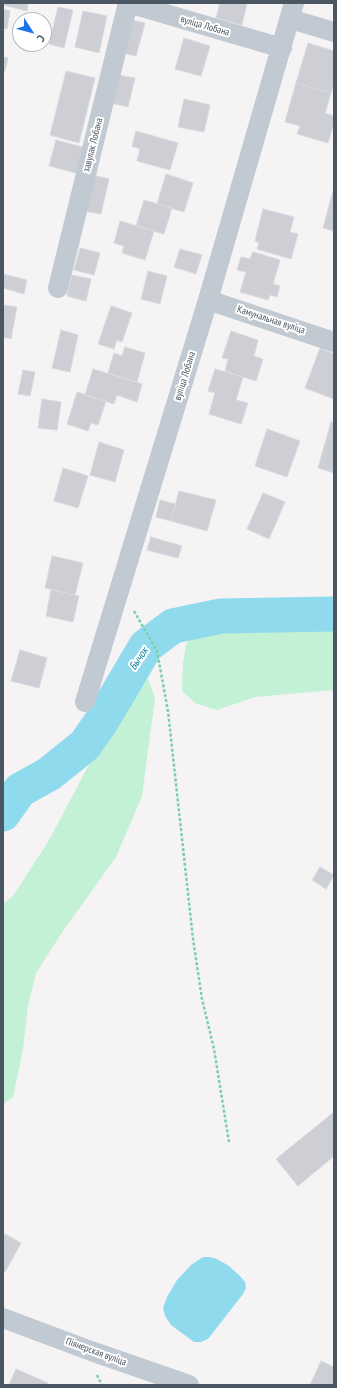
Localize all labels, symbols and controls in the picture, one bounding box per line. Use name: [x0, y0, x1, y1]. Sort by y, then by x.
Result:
north arrow: [12, 12, 52, 52]
street label: вуліца Лобана: [179, 13, 231, 39]
text: С: [34, 32, 48, 45]
street label: завулак Лобана: [80, 117, 106, 173]
street label: Камунальная вуліца: [236, 303, 306, 337]
street label: вуліца Лобана: [172, 350, 198, 402]
water label: Бычок: [127, 645, 151, 673]
street label: Піянерская вуліца: [64, 1335, 128, 1369]

